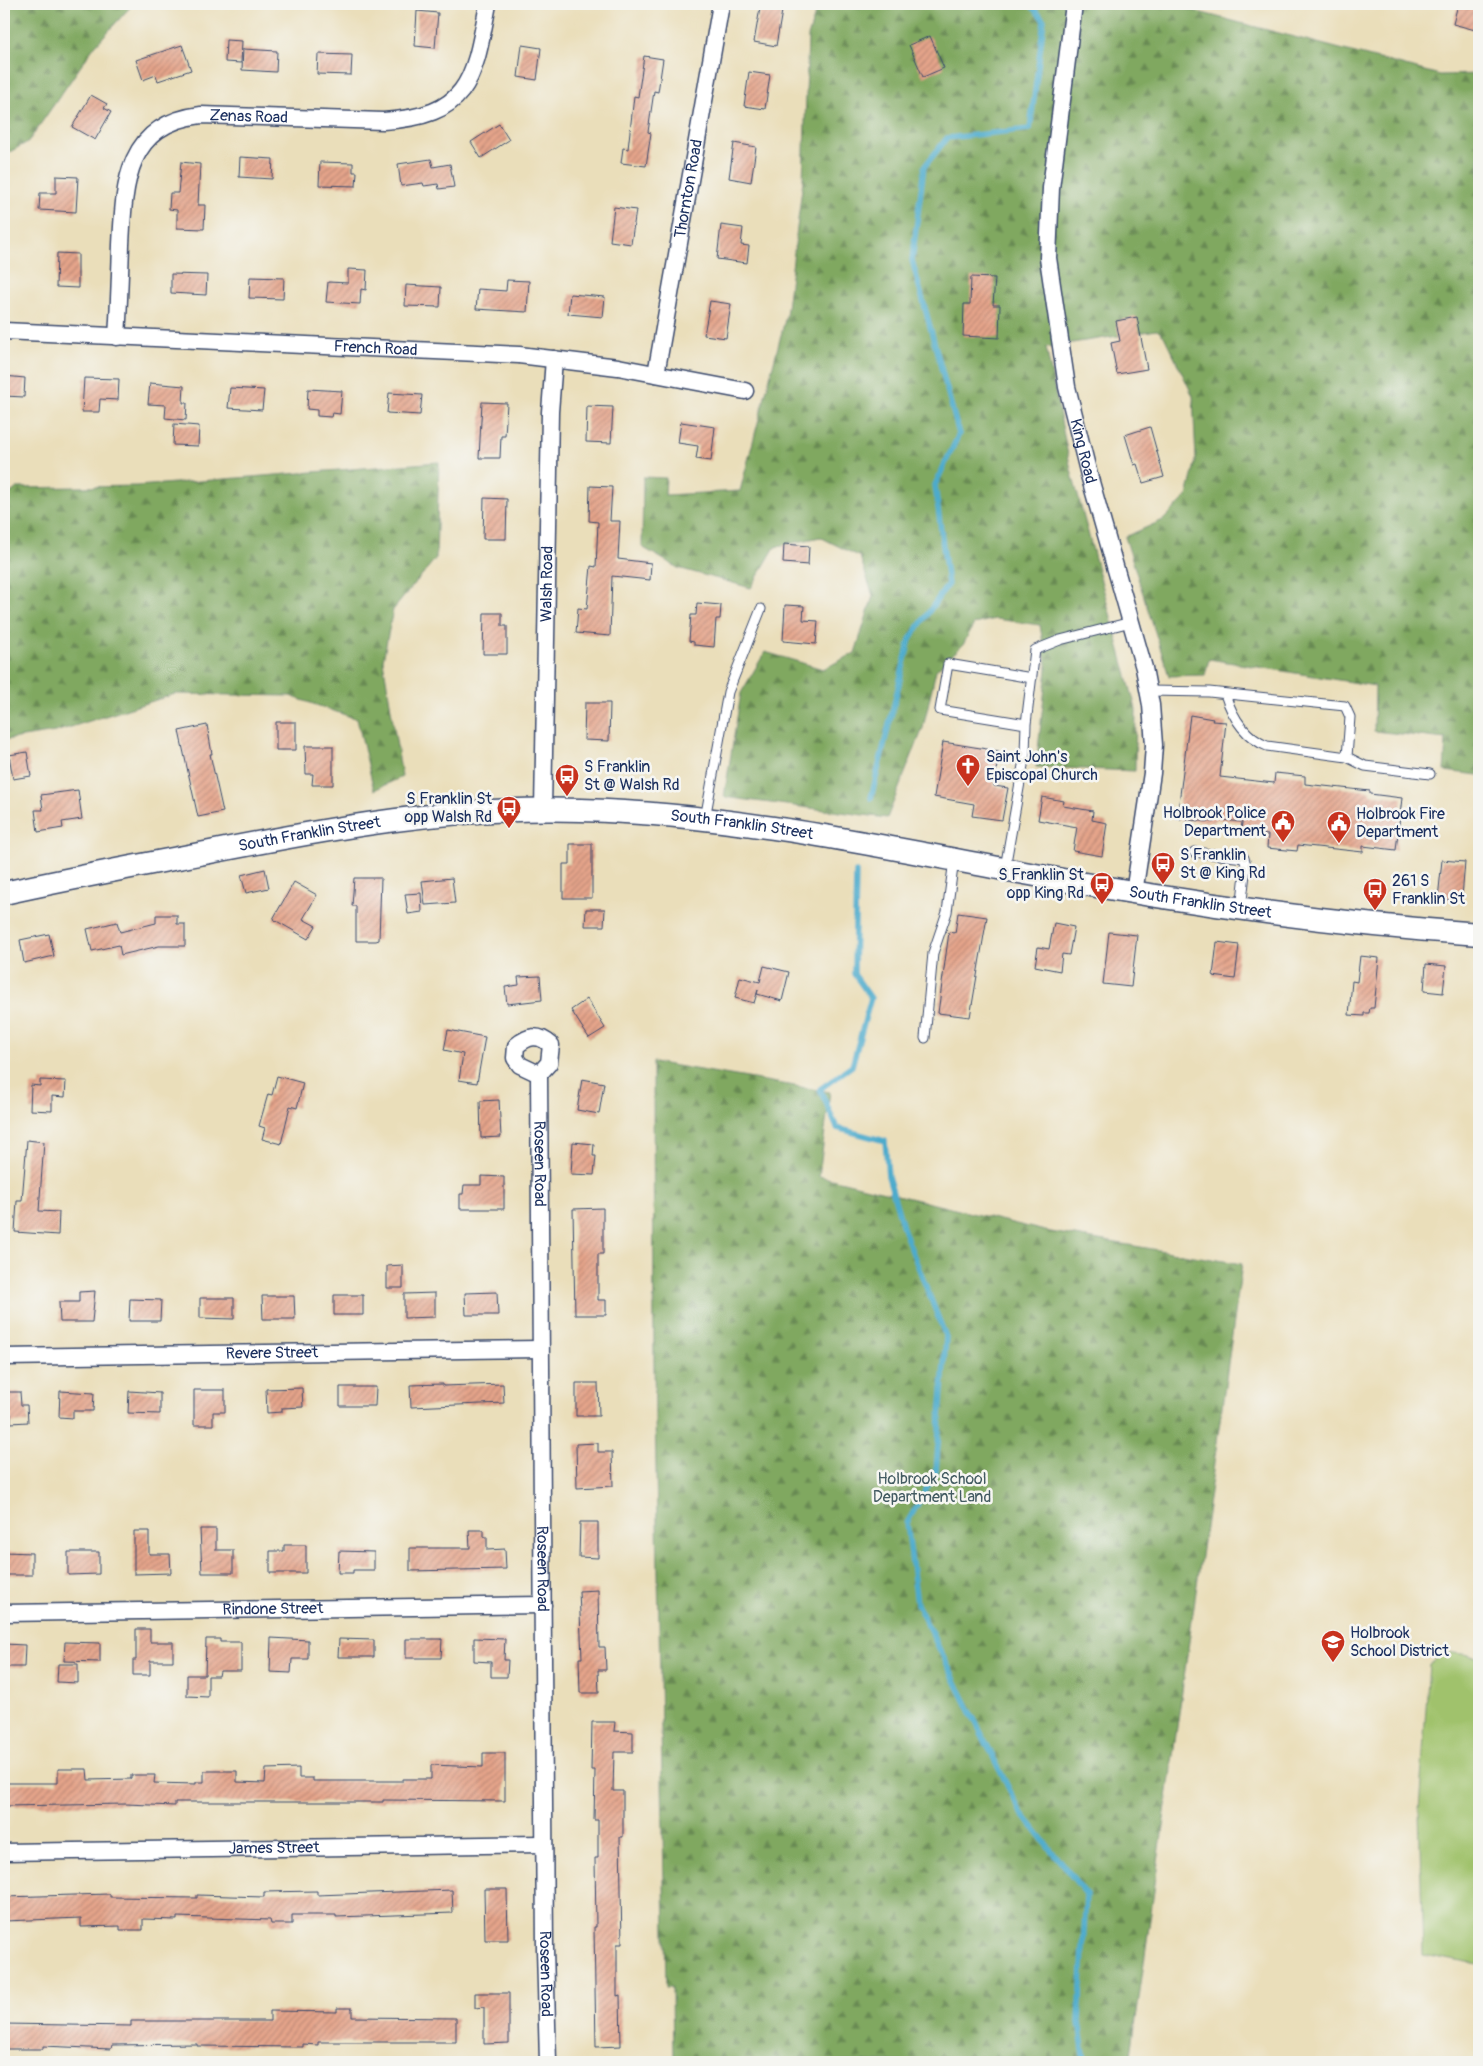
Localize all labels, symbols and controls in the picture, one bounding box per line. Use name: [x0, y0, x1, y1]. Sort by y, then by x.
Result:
street label: Zenas Road: [209, 105, 288, 128]
street label: Thornton Road: [670, 138, 707, 240]
street label: French Road: [333, 336, 418, 360]
street label: King Road: [1065, 417, 1101, 486]
street label: Walsh Road: [536, 546, 558, 622]
place label: Saint John's Episcopal Church: [986, 747, 1098, 785]
church icon: Saint John's Episcopal Church: [955, 753, 981, 787]
place label: S Franklin St @ Walsh Rd: [584, 757, 680, 795]
bus stop icon: S Franklin St @ Walsh Rd: [554, 763, 580, 797]
place label: S Franklin St opp Walsh Rd: [405, 789, 493, 827]
bus stop icon: S Franklin St opp Walsh Rd: [496, 795, 522, 829]
place label: Holbrook Police Department: [1163, 803, 1267, 841]
place label: Holbrook Fire Department: [1356, 804, 1445, 842]
street label: South Franklin Street: [670, 805, 815, 844]
public building icon: Holbrook Police Department: [1270, 809, 1296, 843]
public building icon: Holbrook Fire Department: [1326, 810, 1352, 844]
street label: South Franklin Street: [237, 812, 382, 856]
place label: S Franklin St @ King Rd: [1180, 845, 1266, 883]
bus stop icon: S Franklin St @ King Rd: [1150, 851, 1176, 885]
place label: S Franklin St opp King Rd: [998, 865, 1085, 903]
bus stop icon: S Franklin St opp King Rd: [1089, 871, 1115, 905]
place label: 261 S Franklin St: [1392, 871, 1465, 909]
bus stop icon: 261 S Franklin St: [1362, 877, 1388, 911]
street label: South Franklin Street: [1127, 882, 1273, 923]
street label: Roseen Road: [529, 1121, 550, 1207]
street label: Revere Street: [226, 1342, 319, 1364]
park label: Holbrook School Department Land: [873, 1469, 991, 1507]
street label: Roseen Road: [532, 1526, 553, 1612]
street label: Rindone Street: [222, 1598, 324, 1620]
place label: Holbrook School District: [1350, 1623, 1450, 1661]
school or university icon: Holbrook School District: [1320, 1629, 1346, 1663]
street label: James Street: [228, 1837, 320, 1859]
street label: Roseen Road: [535, 1931, 557, 2017]

